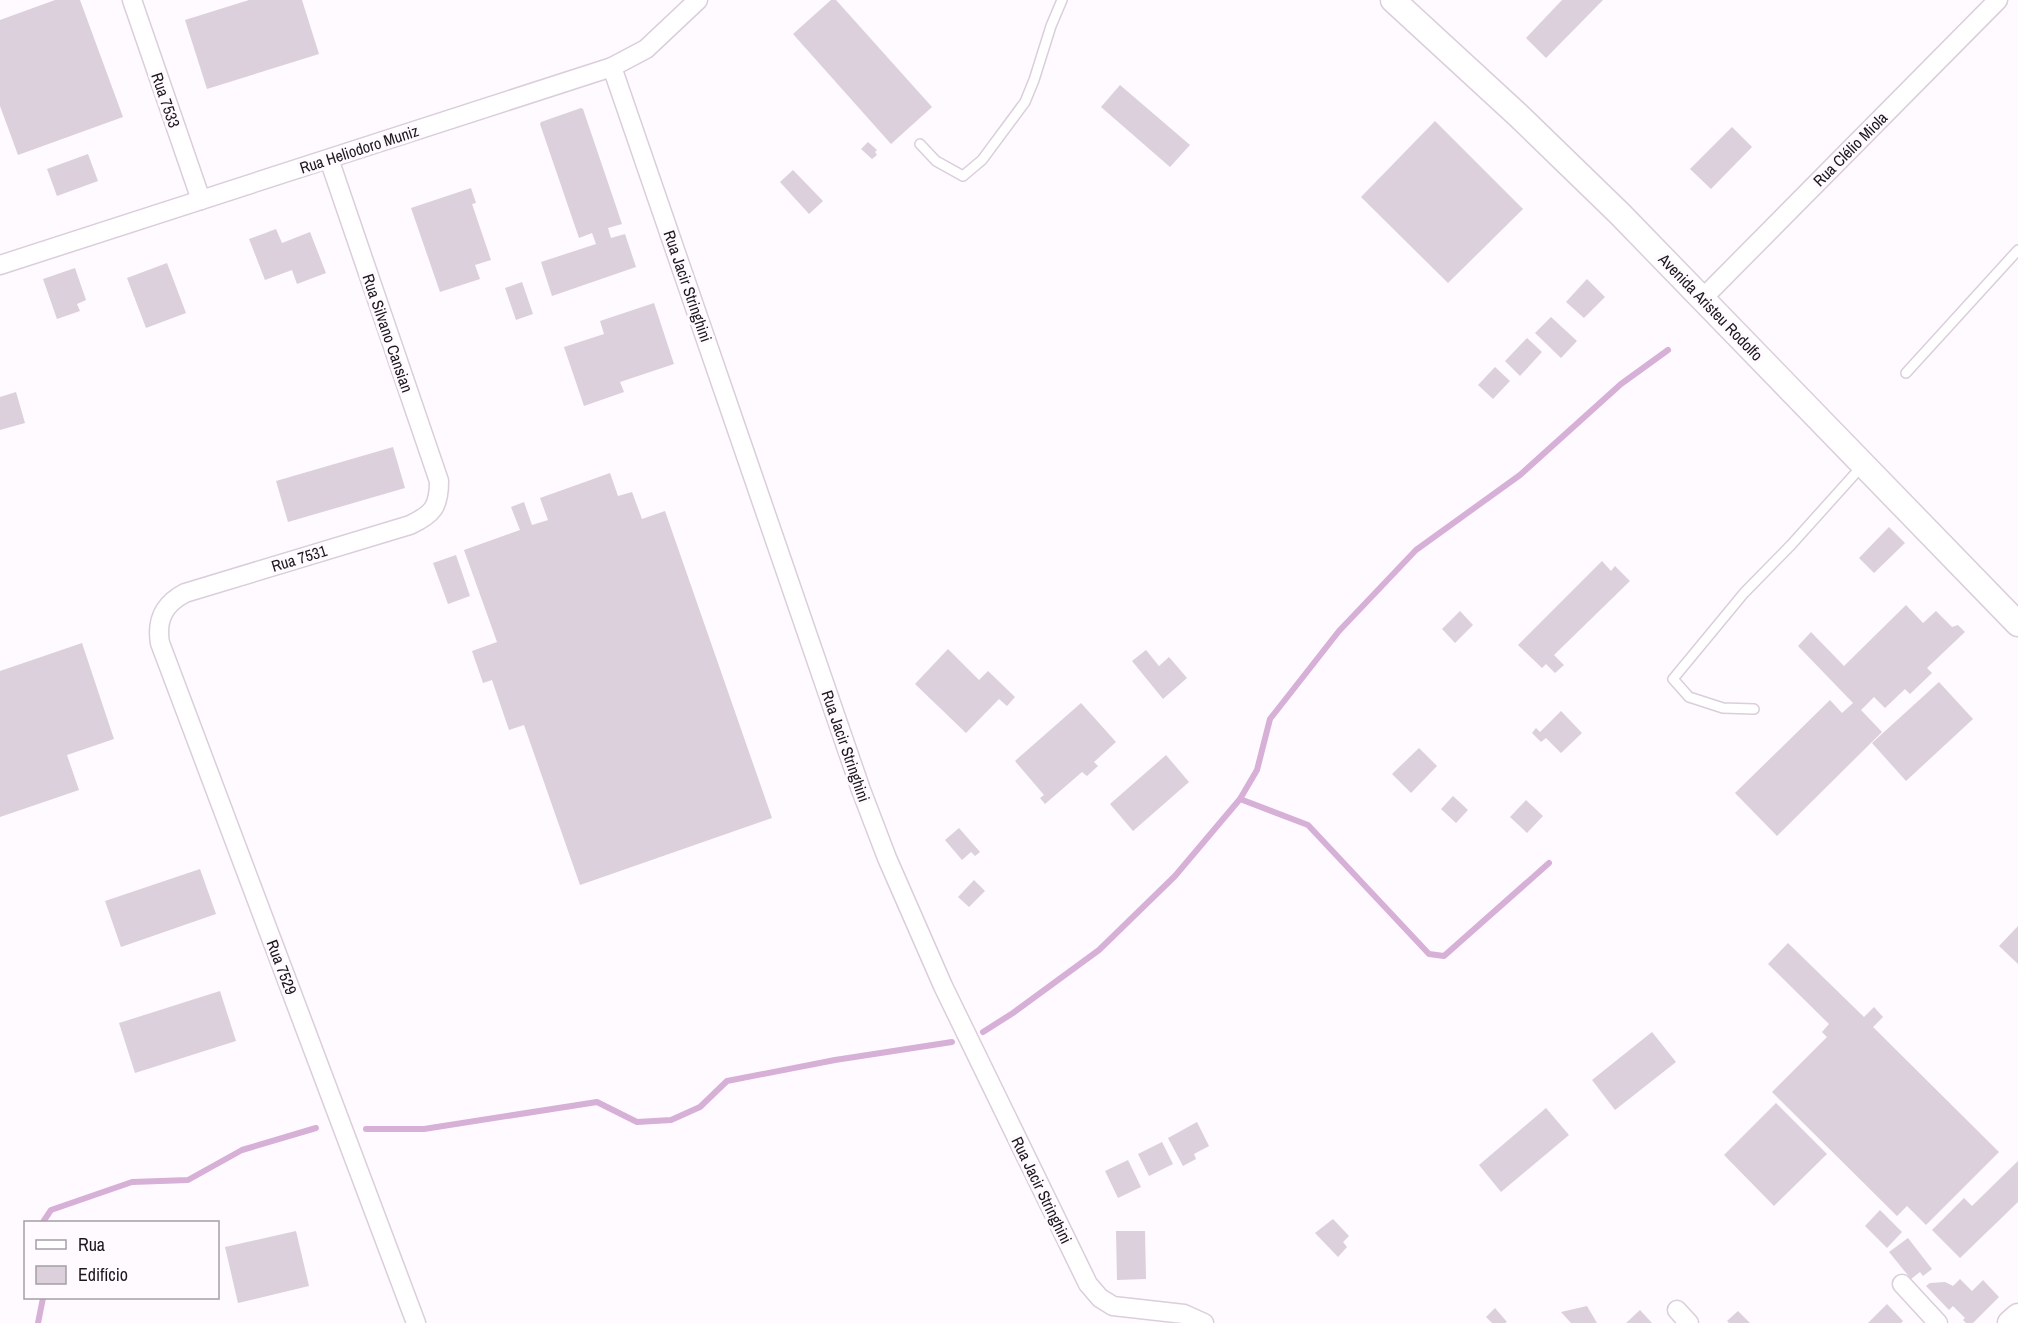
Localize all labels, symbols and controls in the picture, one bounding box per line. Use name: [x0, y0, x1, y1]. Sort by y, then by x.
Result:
street label: Rua 7533: [146, 70, 186, 130]
street label: Rua Clélio Miola: [1808, 106, 1893, 191]
street label: Rua Heliodoro Muniz: [297, 119, 422, 179]
street label: Rua Jacir Stringhini: [659, 227, 717, 345]
street label: Avenida Aristeu Rodolfo: [1653, 248, 1768, 365]
street label: Rua Silvano Cansian: [357, 271, 419, 395]
street label: Rua 7531: [269, 539, 330, 577]
street label: Rua Jacir Stringhini: [817, 687, 875, 805]
street label: Rua 7529: [262, 936, 302, 998]
street label: Rua Jacir Stringhini: [1007, 1133, 1077, 1247]
legend: [24, 1221, 219, 1299]
text: Rua: [78, 1232, 105, 1257]
text: Edifício: [78, 1262, 128, 1287]

